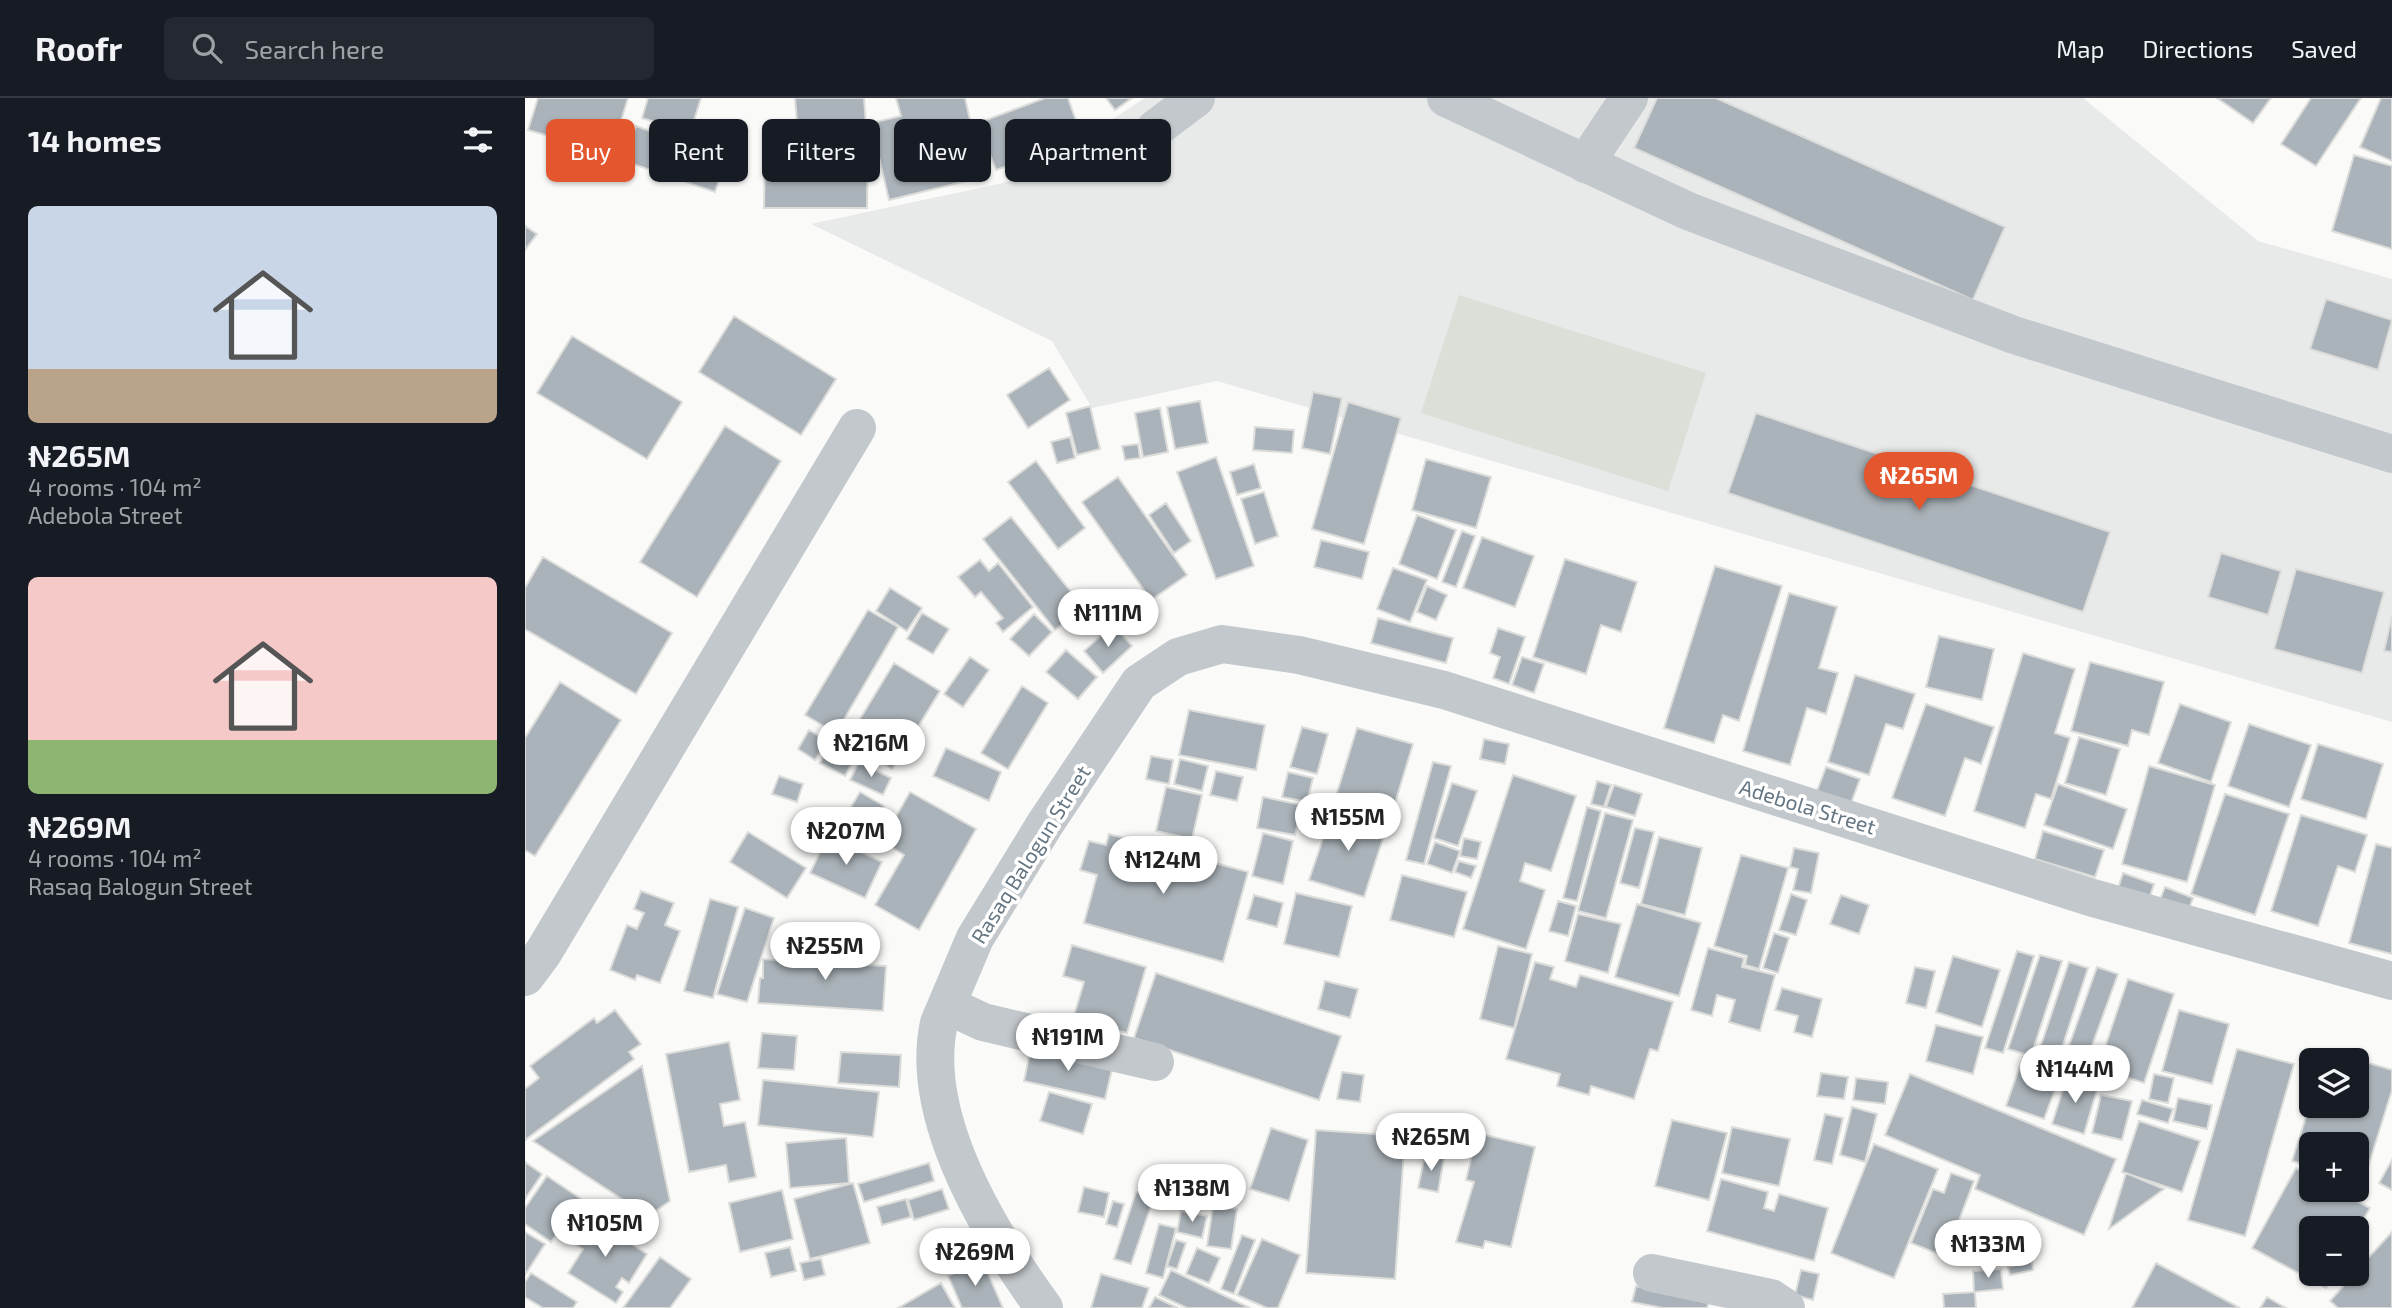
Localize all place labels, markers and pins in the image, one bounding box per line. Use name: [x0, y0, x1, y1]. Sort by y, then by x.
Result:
pin: ₦265M: [1870, 452, 1968, 512]
pin: ₦111M: [1059, 589, 1157, 649]
pin: ₦216M: [822, 720, 920, 779]
pin: ₦155M: [1299, 794, 1397, 853]
pin: ₦207M: [797, 808, 895, 867]
pin: ₦124M: [1114, 836, 1212, 896]
pin: ₦255M: [776, 922, 874, 982]
pin: ₦191M: [1019, 1014, 1117, 1073]
pin: ₦144M: [2026, 1046, 2124, 1105]
pin: ₦265M: [1382, 1114, 1480, 1173]
pin: ₦138M: [1143, 1164, 1241, 1224]
pin: ₦105M: [556, 1200, 654, 1259]
pin: ₦133M: [1939, 1220, 2037, 1280]
pin: ₦269M: [926, 1228, 1024, 1288]

